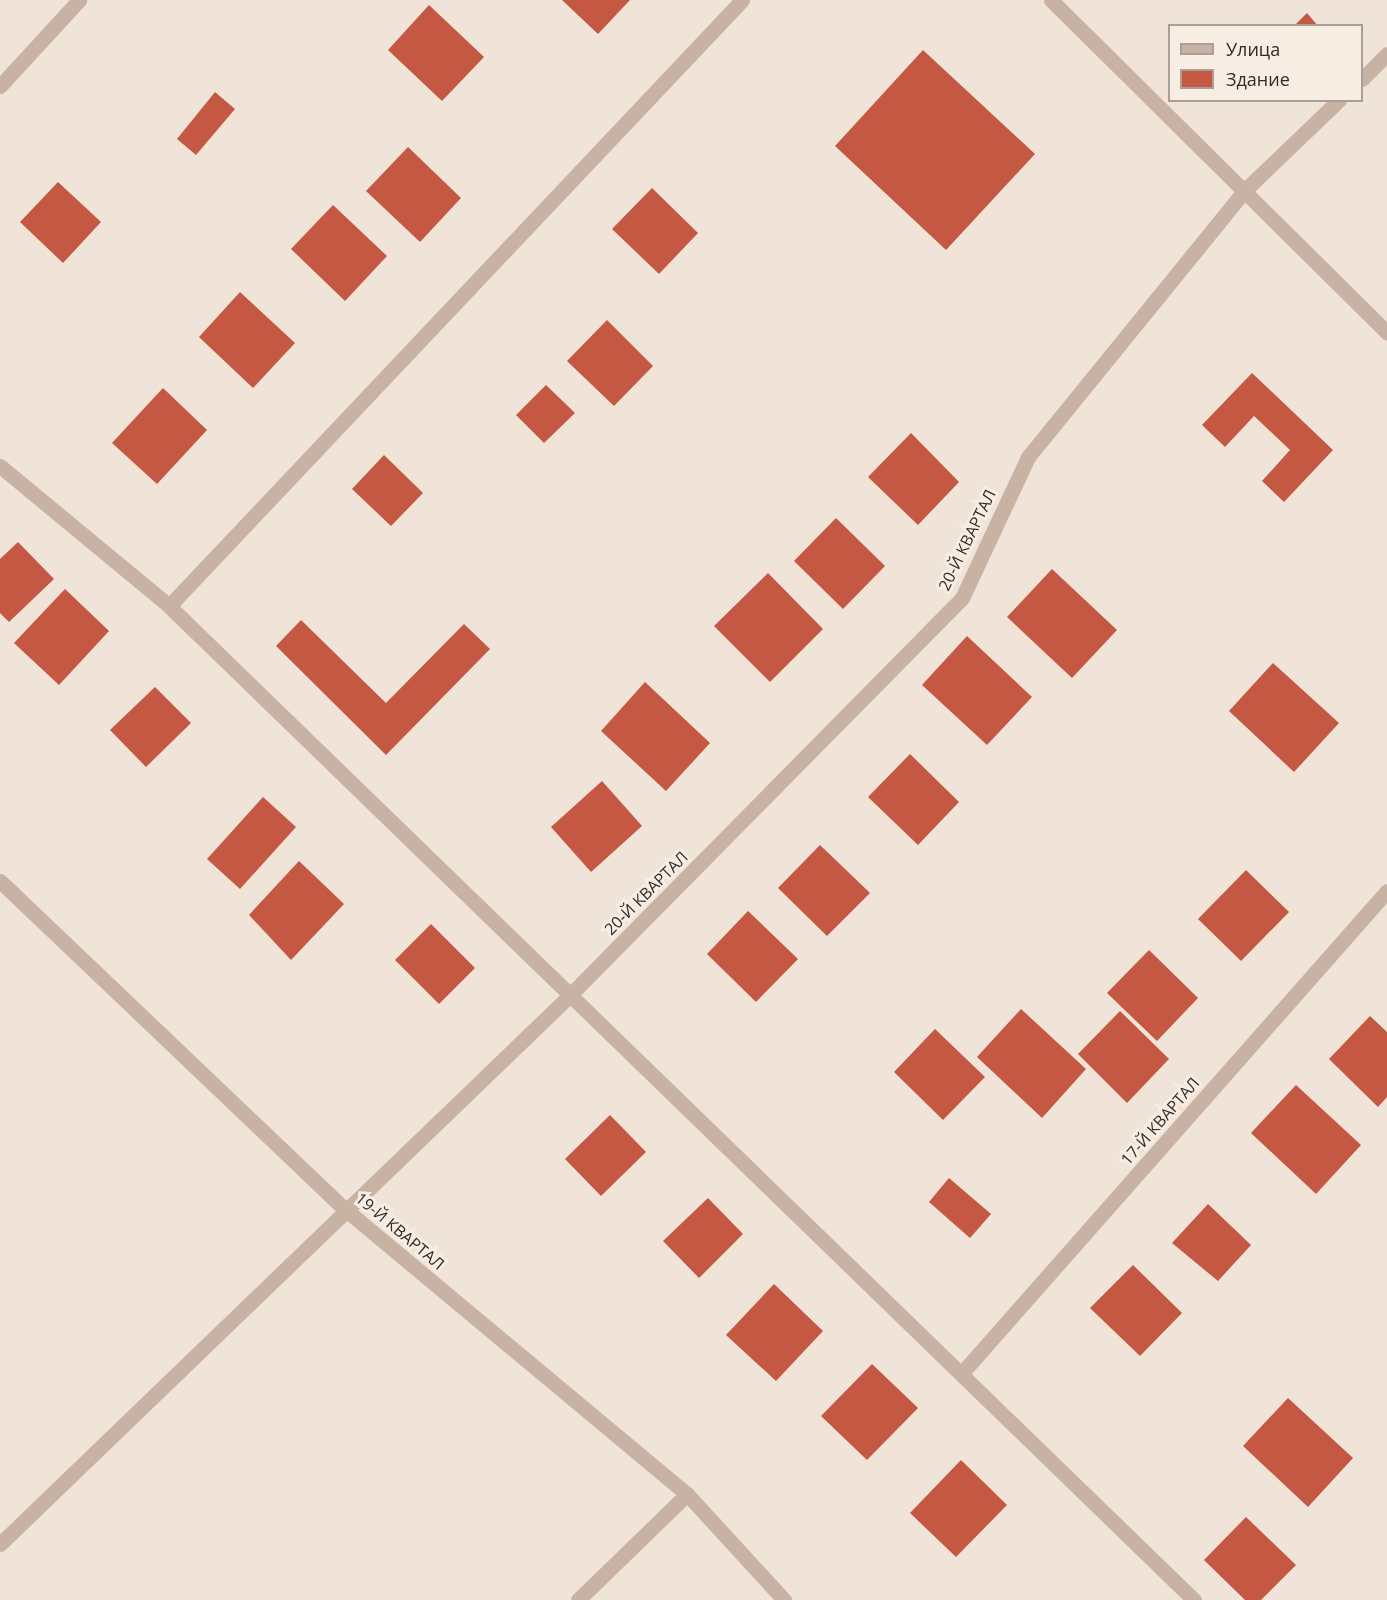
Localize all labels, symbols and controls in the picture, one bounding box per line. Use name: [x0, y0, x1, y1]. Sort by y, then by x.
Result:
legend: [1168, 24, 1363, 102]
text: Улица: [1226, 37, 1280, 61]
text: Здание: [1226, 67, 1290, 91]
street label: 20-Й КВАРТАЛ: [934, 486, 1000, 594]
street label: 20-Й КВАРТАЛ: [600, 847, 692, 939]
street label: 17-Й КВАРТАЛ: [1117, 1073, 1203, 1169]
street label: 19-Й КВАРТАЛ: [352, 1188, 448, 1274]

